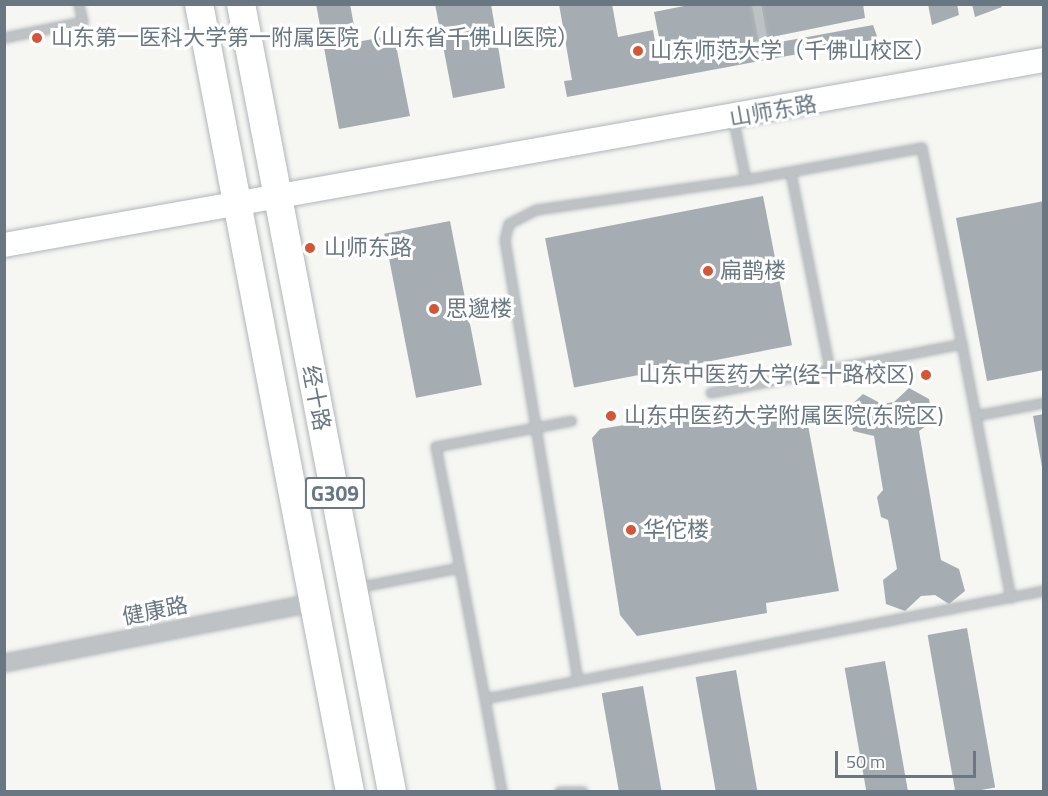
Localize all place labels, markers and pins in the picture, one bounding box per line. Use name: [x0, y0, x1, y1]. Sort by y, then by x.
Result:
place label: 山东第一医科大学第一附属医院（山东省千佛山医院）: [51, 25, 579, 51]
marker: 山东第一医科大学第一附属医院（山东省千佛山医院）: [28, 29, 46, 47]
place label: 山东师范大学（千佛山校区）: [650, 38, 936, 64]
marker: 山东师范大学（千佛山校区）: [631, 44, 645, 58]
place label: 山师东路: [324, 235, 412, 261]
marker: 山师东路: [301, 239, 319, 257]
place label: 扁鹊楼: [720, 258, 786, 284]
marker: 扁鹊楼: [701, 264, 715, 278]
place label: 思邈楼: [446, 296, 512, 322]
marker: 思邈楼: [427, 302, 441, 316]
place label: 山东中医药大学(经十路校区): [638, 362, 914, 388]
marker: 山东中医药大学(经十路校区): [919, 368, 933, 382]
place label: 山东中医药大学附属医院(东院区): [624, 403, 944, 429]
marker: 山东中医药大学附属医院(东院区): [602, 407, 620, 425]
place label: 华佗楼: [643, 517, 709, 543]
marker: 华佗楼: [624, 523, 638, 537]

